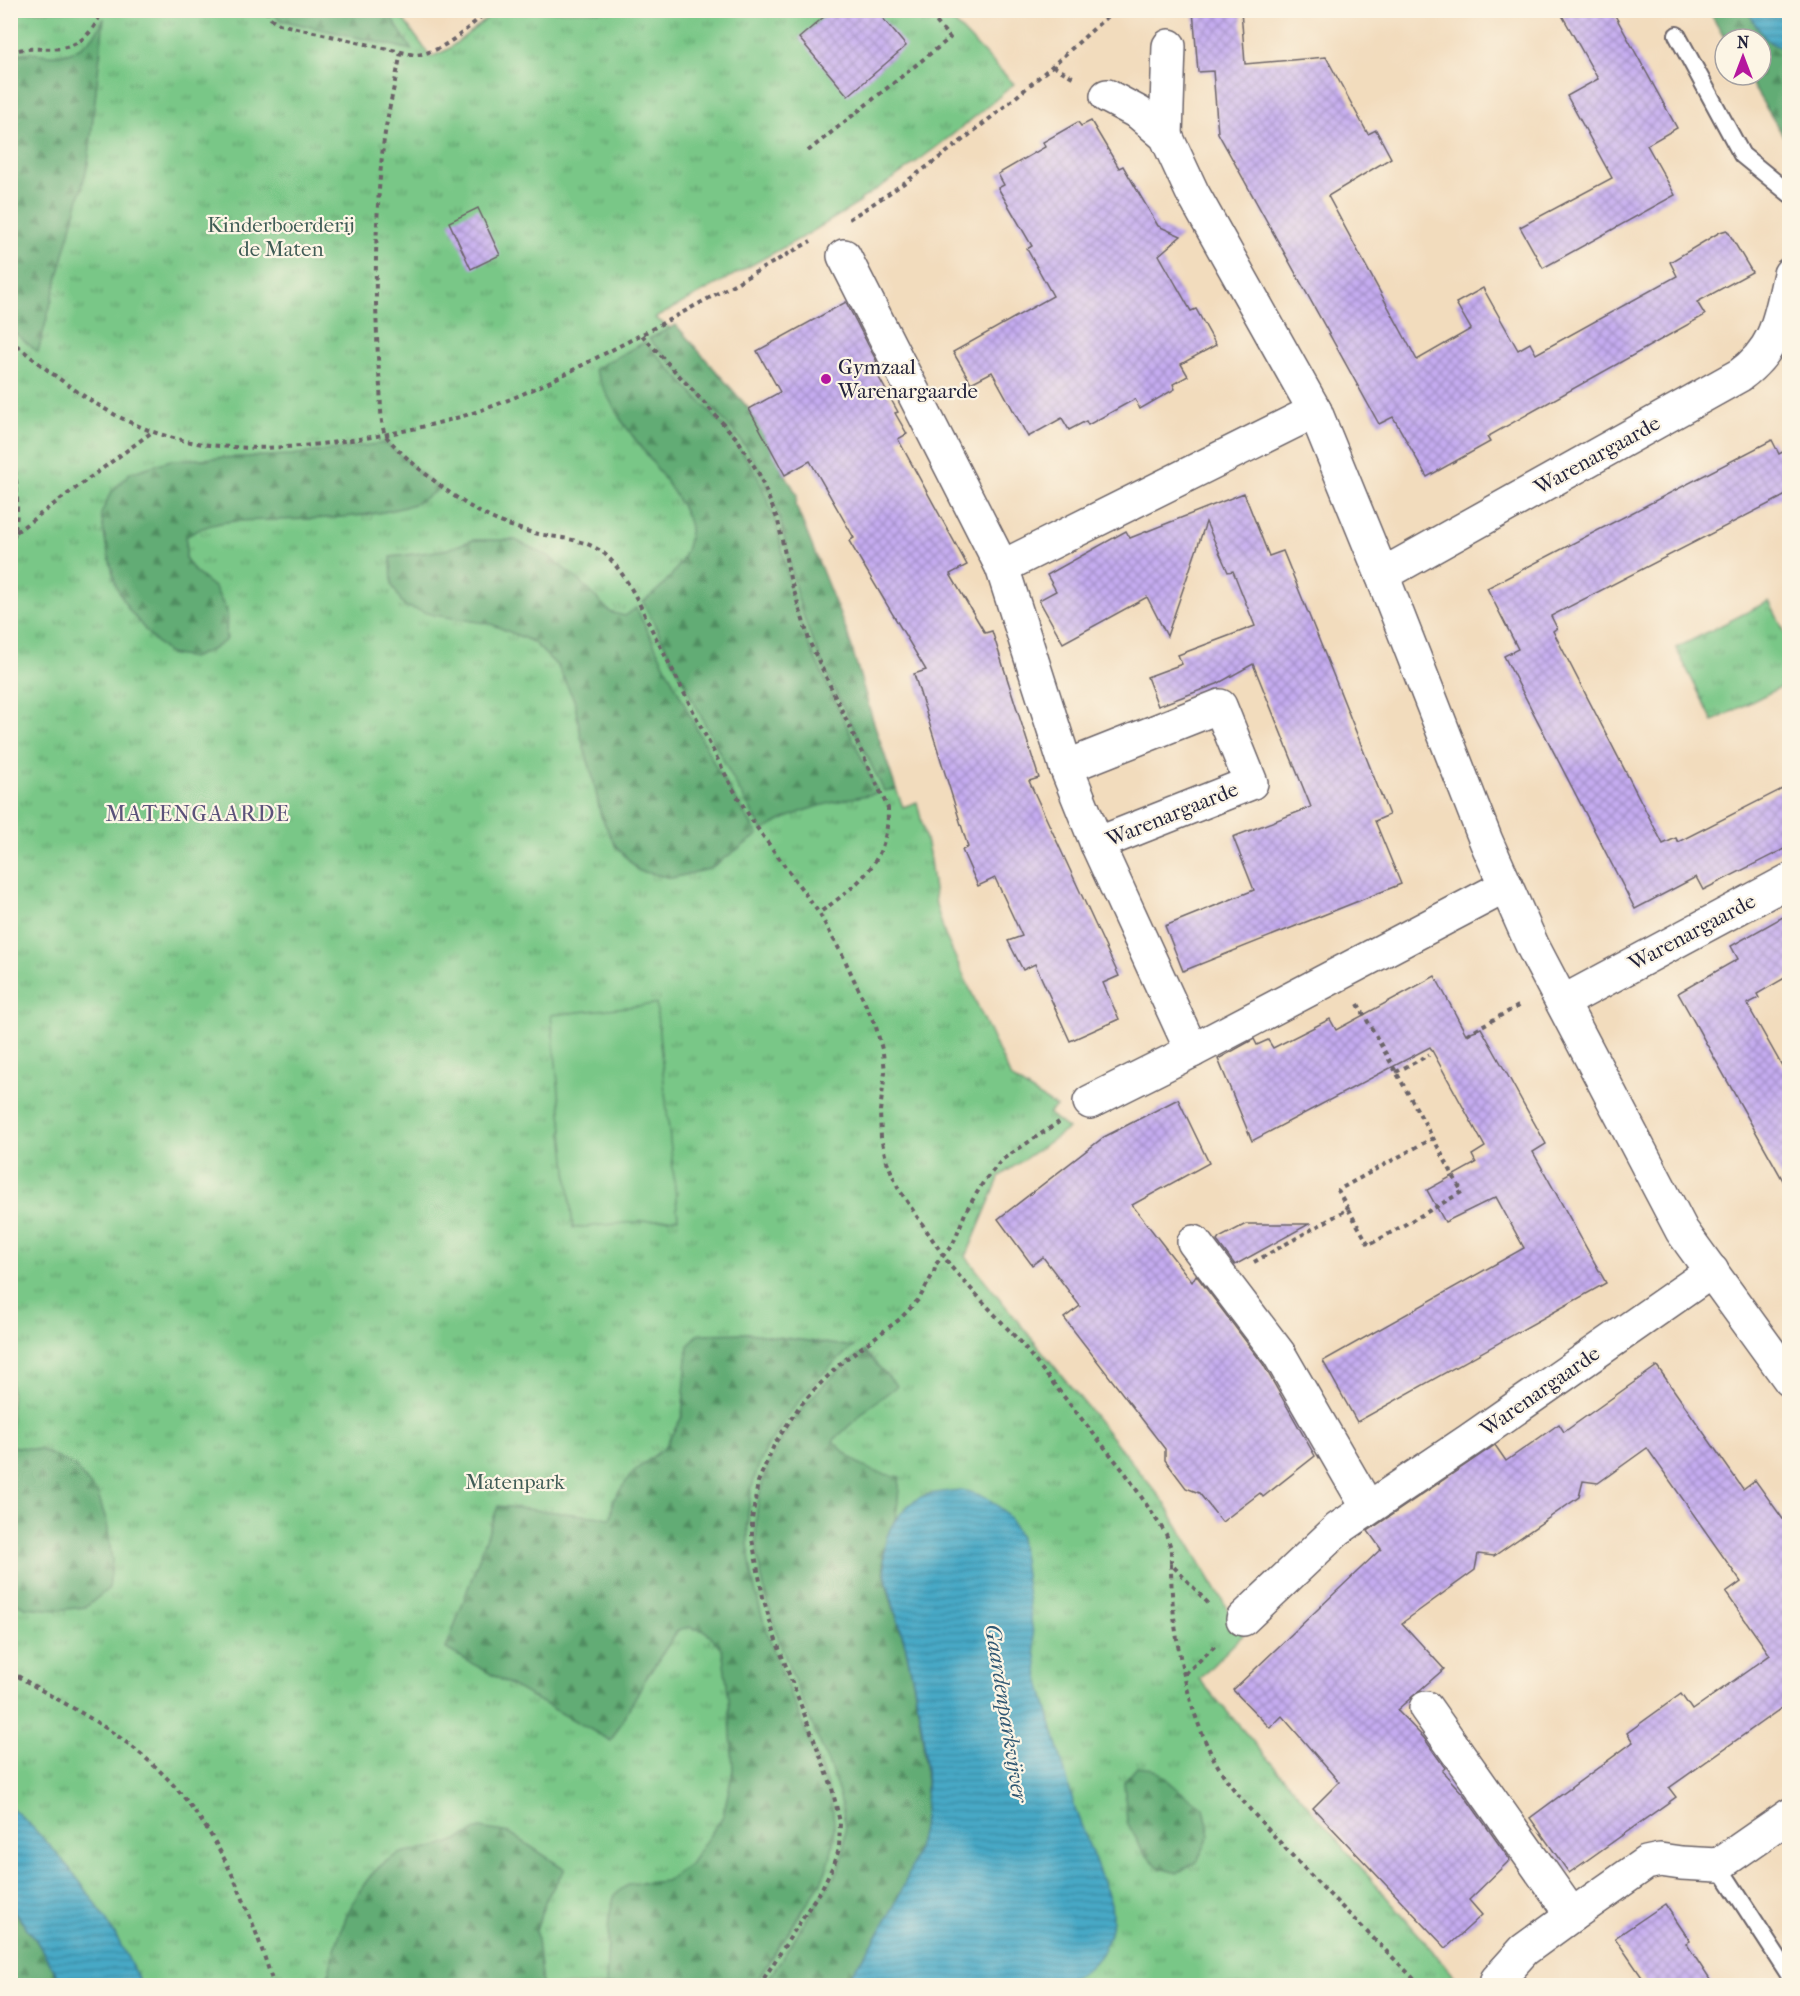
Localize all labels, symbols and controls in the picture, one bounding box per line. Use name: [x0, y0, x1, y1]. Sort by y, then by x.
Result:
north arrow: [1713, 27, 1773, 87]
text: N: [1737, 33, 1750, 52]
park label: Kinderboerderij de Maten: [207, 213, 355, 261]
place label: Gymzaal Warenargaarde: [837, 355, 978, 403]
marker: Gymzaal Warenargaarde: [819, 372, 833, 386]
street label: Warenargaarde: [1529, 411, 1664, 500]
street label: Warenargaarde: [1102, 777, 1241, 852]
district label: MATENGAARDE: [105, 801, 291, 827]
street label: Warenargaarde: [1624, 889, 1759, 976]
street label: Warenargaarde: [1475, 1341, 1604, 1442]
park label: Matenpark: [465, 1470, 565, 1494]
water label: Gaardenparkvijver: [979, 1622, 1033, 1806]

